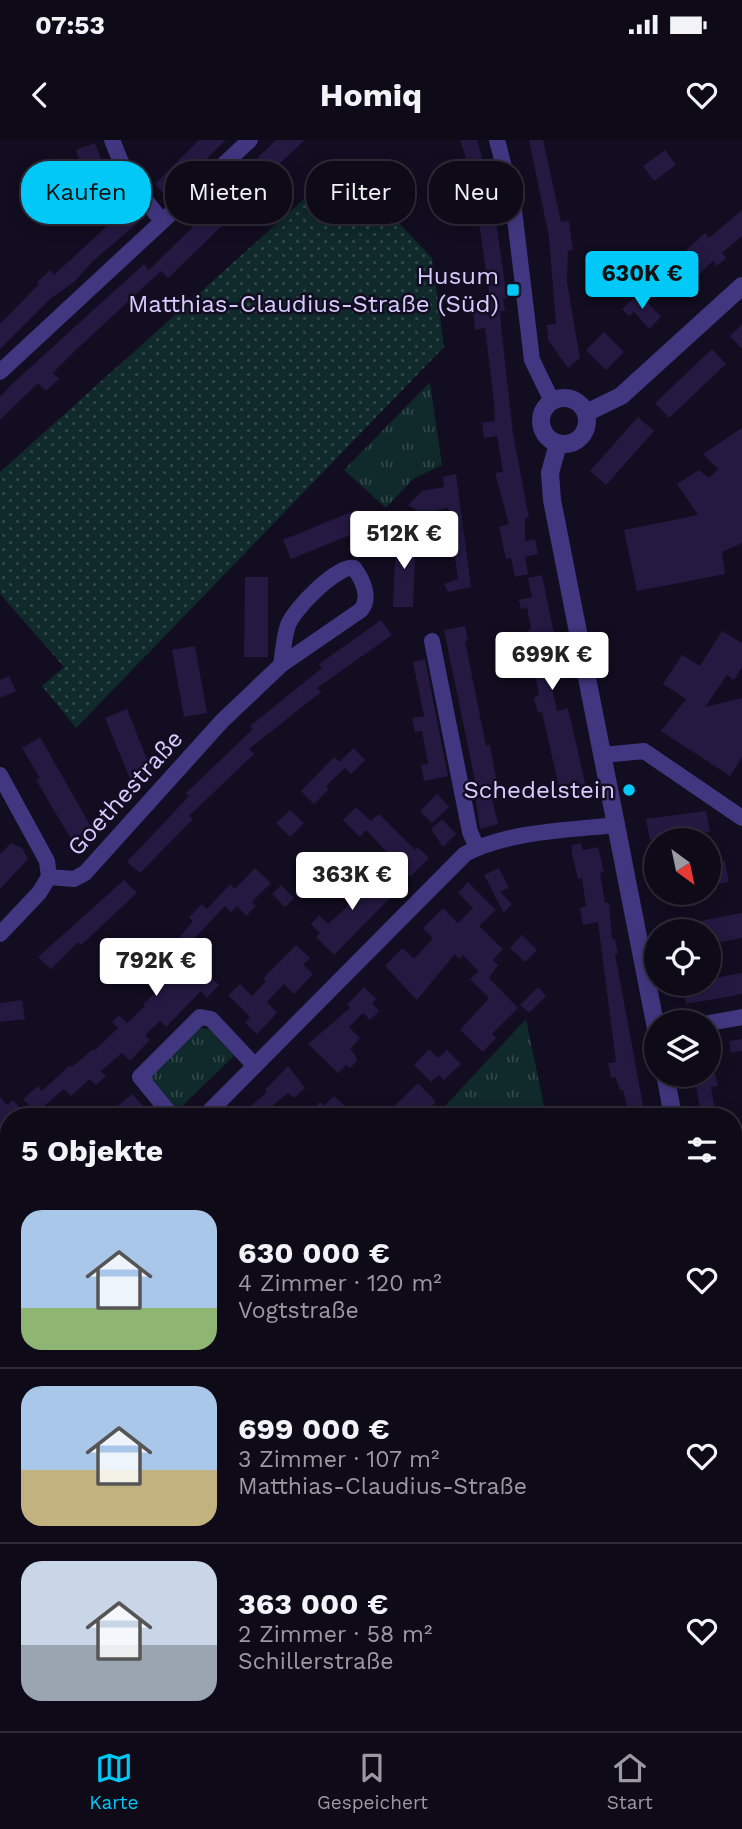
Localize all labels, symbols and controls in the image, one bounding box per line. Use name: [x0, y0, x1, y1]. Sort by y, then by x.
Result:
text: 07:53: [35, 10, 105, 40]
icon: back: [21, 76, 59, 114]
text: Homiq: [320, 76, 422, 114]
icon: heart: [683, 76, 721, 114]
chip: Kaufen: [21, 161, 151, 224]
chip: Mieten: [165, 161, 292, 224]
chip: Filter: [306, 161, 415, 224]
chip: Neu: [429, 161, 523, 224]
pin: 630K €: [585, 251, 699, 311]
text: 630K €: [601, 260, 683, 287]
place label: Husum Matthias-Claudius-Straße (Süd): [128, 262, 499, 318]
marker: Husum Matthias-Claudius-Straße (Süd): [505, 282, 521, 298]
pin: 512K €: [347, 512, 461, 571]
text: 512K €: [366, 520, 442, 547]
pin: 699K €: [495, 632, 609, 692]
text: 699K €: [511, 641, 593, 668]
street label: Goethestraße: [62, 725, 188, 861]
place label: Schedelstein: [463, 776, 615, 804]
marker: Schedelstein: [621, 782, 637, 798]
north arrow: [644, 828, 721, 905]
map controls: [644, 828, 721, 1087]
pin: 363K €: [295, 852, 409, 912]
text: 363K €: [312, 861, 392, 888]
button: locate: [644, 919, 721, 996]
pin: 792K €: [99, 938, 213, 998]
text: 792K €: [116, 947, 196, 974]
button: layers: [644, 1010, 721, 1087]
icon: filters: [683, 1131, 721, 1169]
text: 5 Objekte: [21, 1133, 163, 1168]
text: 630 000 €: [238, 1235, 390, 1270]
icon: home: [77, 1238, 161, 1322]
icon: heart: [683, 1261, 721, 1299]
text: 4 Zimmer · 120 m²: [238, 1270, 442, 1297]
text: Vogtstraße: [238, 1297, 359, 1324]
text: 699 000 €: [238, 1411, 390, 1446]
icon: home: [77, 1414, 161, 1498]
icon: heart: [683, 1437, 721, 1475]
text: 3 Zimmer · 107 m²: [238, 1446, 439, 1473]
text: Matthias-Claudius-Straße: [238, 1473, 527, 1500]
text: 363 000 €: [238, 1586, 388, 1621]
icon: home: [77, 1589, 161, 1673]
icon: heart: [683, 1612, 721, 1650]
text: 2 Zimmer · 58 m²: [238, 1621, 432, 1648]
text: Schillerstraße: [238, 1648, 394, 1675]
tab: Karte: [89, 1749, 138, 1814]
tab: Gespeichert: [317, 1749, 428, 1814]
tab: Start: [607, 1749, 653, 1814]

